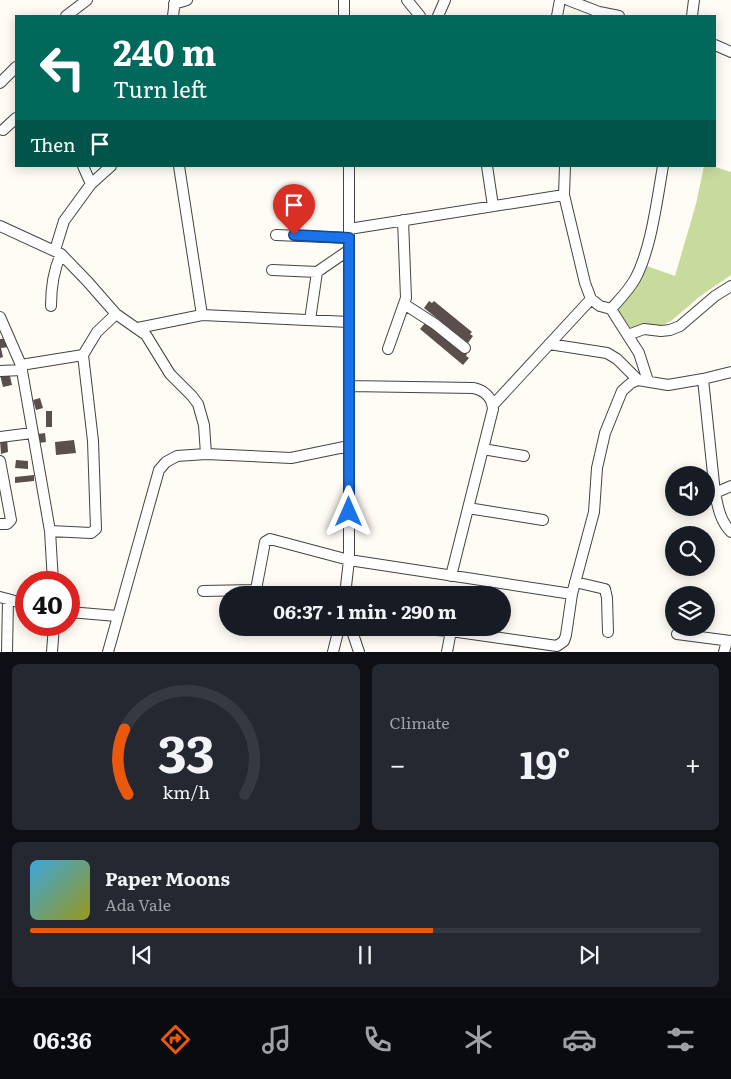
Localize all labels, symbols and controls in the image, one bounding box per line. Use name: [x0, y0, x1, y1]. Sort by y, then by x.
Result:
text: 240 m: [113, 25, 216, 77]
icon: left: [30, 35, 95, 100]
text: Turn left: [113, 72, 207, 105]
text: Then: [30, 130, 76, 158]
icon: arrive: [86, 130, 114, 158]
pin: [273, 184, 315, 235]
icon: arrive: [280, 191, 308, 219]
map controls: [665, 466, 715, 636]
button: sound: [665, 466, 715, 516]
position arrow: [322, 485, 374, 537]
button: search: [665, 526, 715, 576]
speed limit sign: 40: [15, 571, 80, 636]
button: layers: [665, 586, 715, 636]
text: 06:37 · 1 min · 290 m: [273, 597, 457, 625]
text: Climate: [390, 710, 450, 734]
text: 33: [157, 712, 214, 789]
text: 19°: [520, 734, 571, 791]
text: −: [390, 742, 406, 784]
text: +: [685, 742, 701, 784]
text: km/h: [162, 778, 210, 805]
text: Paper Moons: [105, 864, 230, 892]
text: Ada Vale: [105, 892, 171, 916]
icon: previous: [128, 941, 156, 969]
icon: pause: [351, 941, 379, 969]
icon: next: [575, 941, 603, 969]
icon: directions: [158, 1022, 193, 1057]
icon: music: [259, 1022, 294, 1057]
icon: phone: [360, 1022, 395, 1057]
icon: climate: [461, 1022, 496, 1057]
icon: car: [562, 1022, 597, 1057]
icon: filters: [663, 1022, 698, 1057]
text: 06:36: [33, 1023, 92, 1056]

